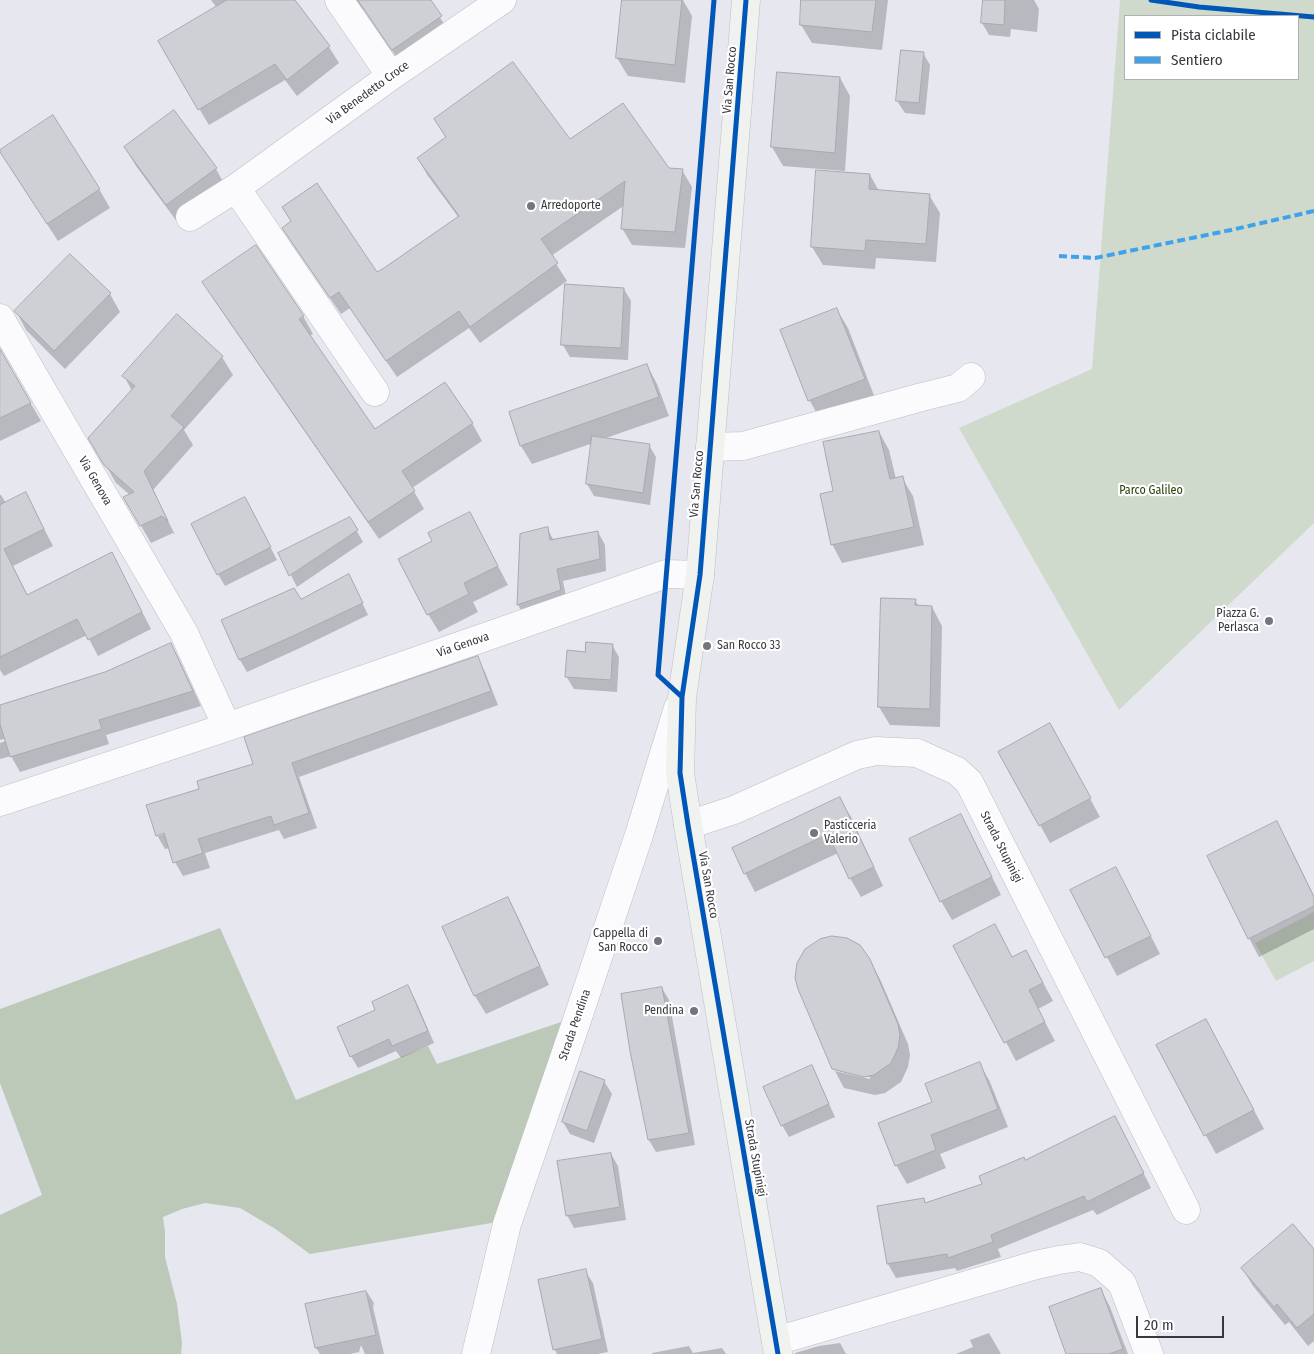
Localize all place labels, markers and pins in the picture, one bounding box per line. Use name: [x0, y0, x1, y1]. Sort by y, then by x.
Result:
place label: Arredoporte: [541, 199, 601, 213]
marker: Arredoporte: [525, 200, 537, 212]
place label: Piazza G. Perlasca: [1216, 607, 1259, 635]
marker: Piazza G. Perlasca: [1263, 615, 1275, 627]
place label: San Rocco 33: [717, 639, 780, 653]
marker: San Rocco 33: [701, 640, 713, 652]
place label: Pasticceria Valerio: [824, 819, 876, 847]
marker: Pasticceria Valerio: [808, 827, 820, 839]
place label: Cappella di San Rocco: [593, 927, 648, 955]
marker: Cappella di San Rocco: [652, 935, 664, 947]
place label: Pendina: [644, 1004, 684, 1018]
marker: Pendina: [688, 1005, 700, 1017]

